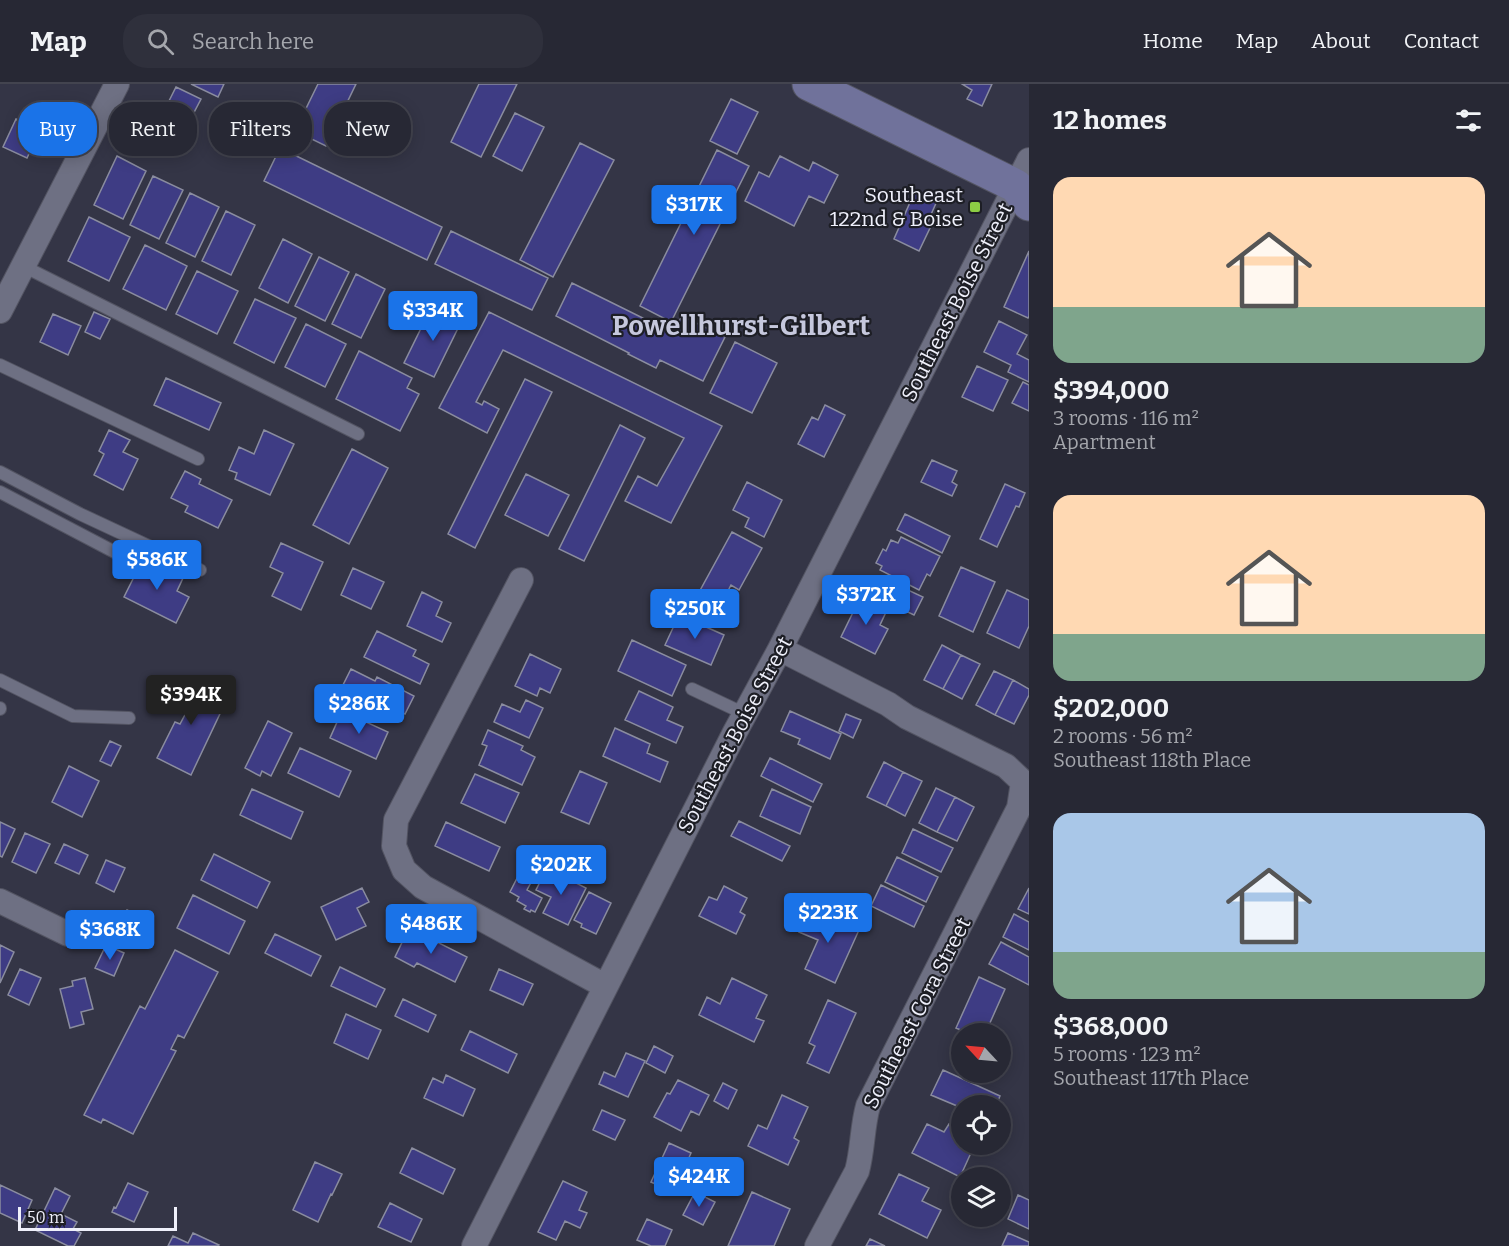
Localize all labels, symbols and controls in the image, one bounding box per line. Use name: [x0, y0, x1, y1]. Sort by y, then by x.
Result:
search box: [123, 14, 543, 68]
text: Map: [30, 25, 87, 58]
icon: search: [144, 25, 177, 58]
text: Search here: [192, 28, 314, 55]
text: Home: [1143, 28, 1203, 54]
text: Map: [1236, 28, 1278, 54]
text: About: [1311, 28, 1371, 54]
text: Contact: [1404, 28, 1479, 54]
chip: Buy: [18, 102, 97, 156]
chip: Rent: [109, 102, 197, 156]
chip: Filters: [209, 102, 312, 156]
chip: New: [324, 102, 411, 156]
icon: filters: [1452, 104, 1485, 137]
text: 12 homes: [1053, 105, 1167, 136]
place label: Southeast 122nd & Boise: [830, 182, 963, 232]
pin: $317K: [652, 185, 736, 236]
text: $317K: [665, 192, 723, 216]
street label: Southeast Boise Street: [896, 198, 1019, 406]
marker: Southeast 122nd & Boise: [968, 200, 982, 214]
icon: home: [1215, 216, 1323, 324]
pin: $334K: [391, 291, 475, 342]
text: $334K: [402, 298, 464, 322]
district label: Powellhurst-Gilbert: [612, 310, 870, 342]
text: $394,000: [1053, 375, 1170, 406]
text: 3 rooms · 116 m²: [1053, 406, 1199, 430]
text: Apartment: [1053, 430, 1156, 454]
icon: home: [1215, 534, 1323, 642]
pin: $586K: [115, 540, 199, 591]
text: $586K: [126, 547, 188, 571]
pin: $372K: [824, 575, 908, 626]
text: $372K: [836, 582, 896, 606]
pin: $250K: [653, 589, 737, 640]
text: $250K: [664, 596, 726, 620]
street label: Southeast Boise Street: [672, 632, 798, 838]
pin: $394K: [149, 675, 233, 726]
text: $394K: [160, 682, 222, 706]
pin: $286K: [317, 684, 401, 735]
text: $286K: [328, 691, 390, 715]
text: $202,000: [1053, 693, 1169, 724]
text: 2 rooms · 56 m²: [1053, 724, 1193, 748]
text: Southeast 118th Place: [1053, 748, 1251, 772]
pin: $202K: [519, 845, 603, 896]
text: $202K: [530, 852, 592, 876]
icon: home: [1215, 852, 1323, 960]
pin: $223K: [786, 893, 870, 944]
text: $223K: [798, 900, 858, 924]
pin: $486K: [389, 904, 473, 955]
pin: $368K: [68, 910, 152, 961]
text: $486K: [400, 911, 462, 935]
street label: Southeast Cora Street: [857, 913, 977, 1113]
text: $368K: [79, 917, 141, 941]
text: $368,000: [1053, 1011, 1168, 1042]
north arrow: [951, 1023, 1011, 1083]
map controls: [951, 1023, 1011, 1227]
text: 5 rooms · 123 m²: [1053, 1042, 1201, 1066]
text: Southeast 117th Place: [1053, 1066, 1249, 1090]
button: locate: [951, 1095, 1011, 1155]
pin: $424K: [657, 1157, 741, 1208]
text: $424K: [668, 1164, 730, 1188]
button: layers: [951, 1167, 1011, 1227]
scale bar: [18, 1204, 177, 1232]
text: 50 m: [27, 1208, 64, 1227]

